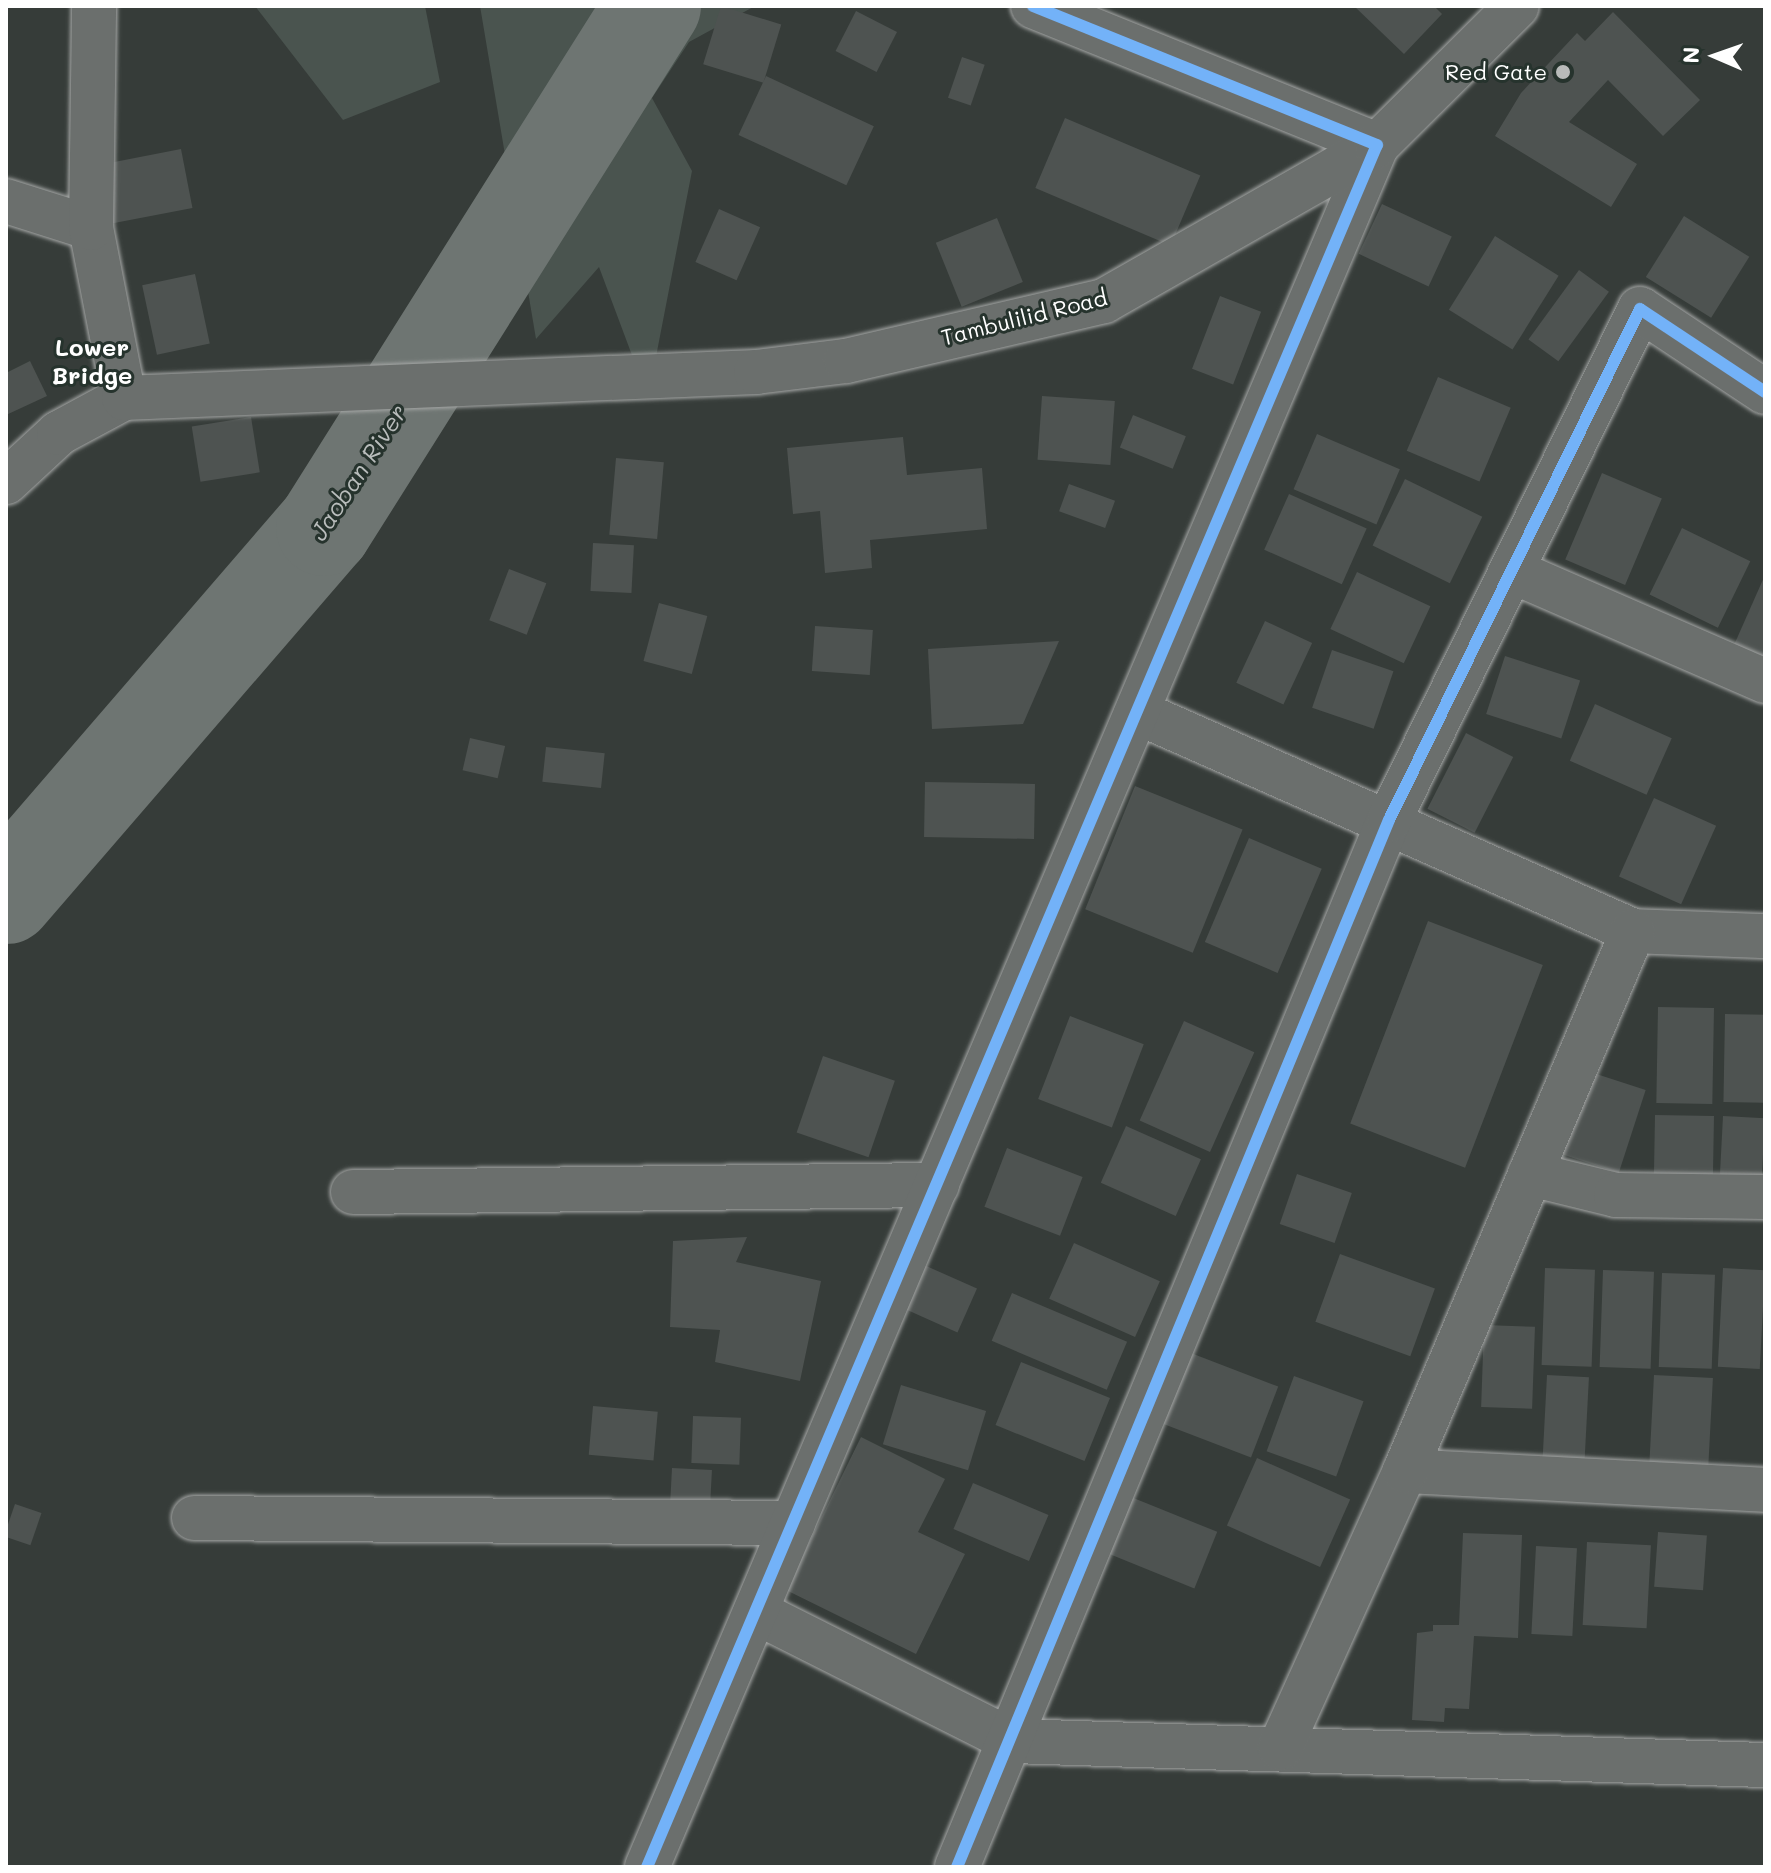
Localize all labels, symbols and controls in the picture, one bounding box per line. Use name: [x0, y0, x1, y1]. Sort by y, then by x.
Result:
north arrow: [1675, 16, 1755, 96]
text: N: [1676, 46, 1705, 64]
place label: Red Gate: [1445, 59, 1547, 85]
marker: Red Gate: [1554, 63, 1572, 81]
street label: Tambulilid Road: [938, 284, 1110, 350]
district label: Lower Bridge: [52, 333, 132, 389]
water label: Jaoban River: [303, 399, 413, 545]

